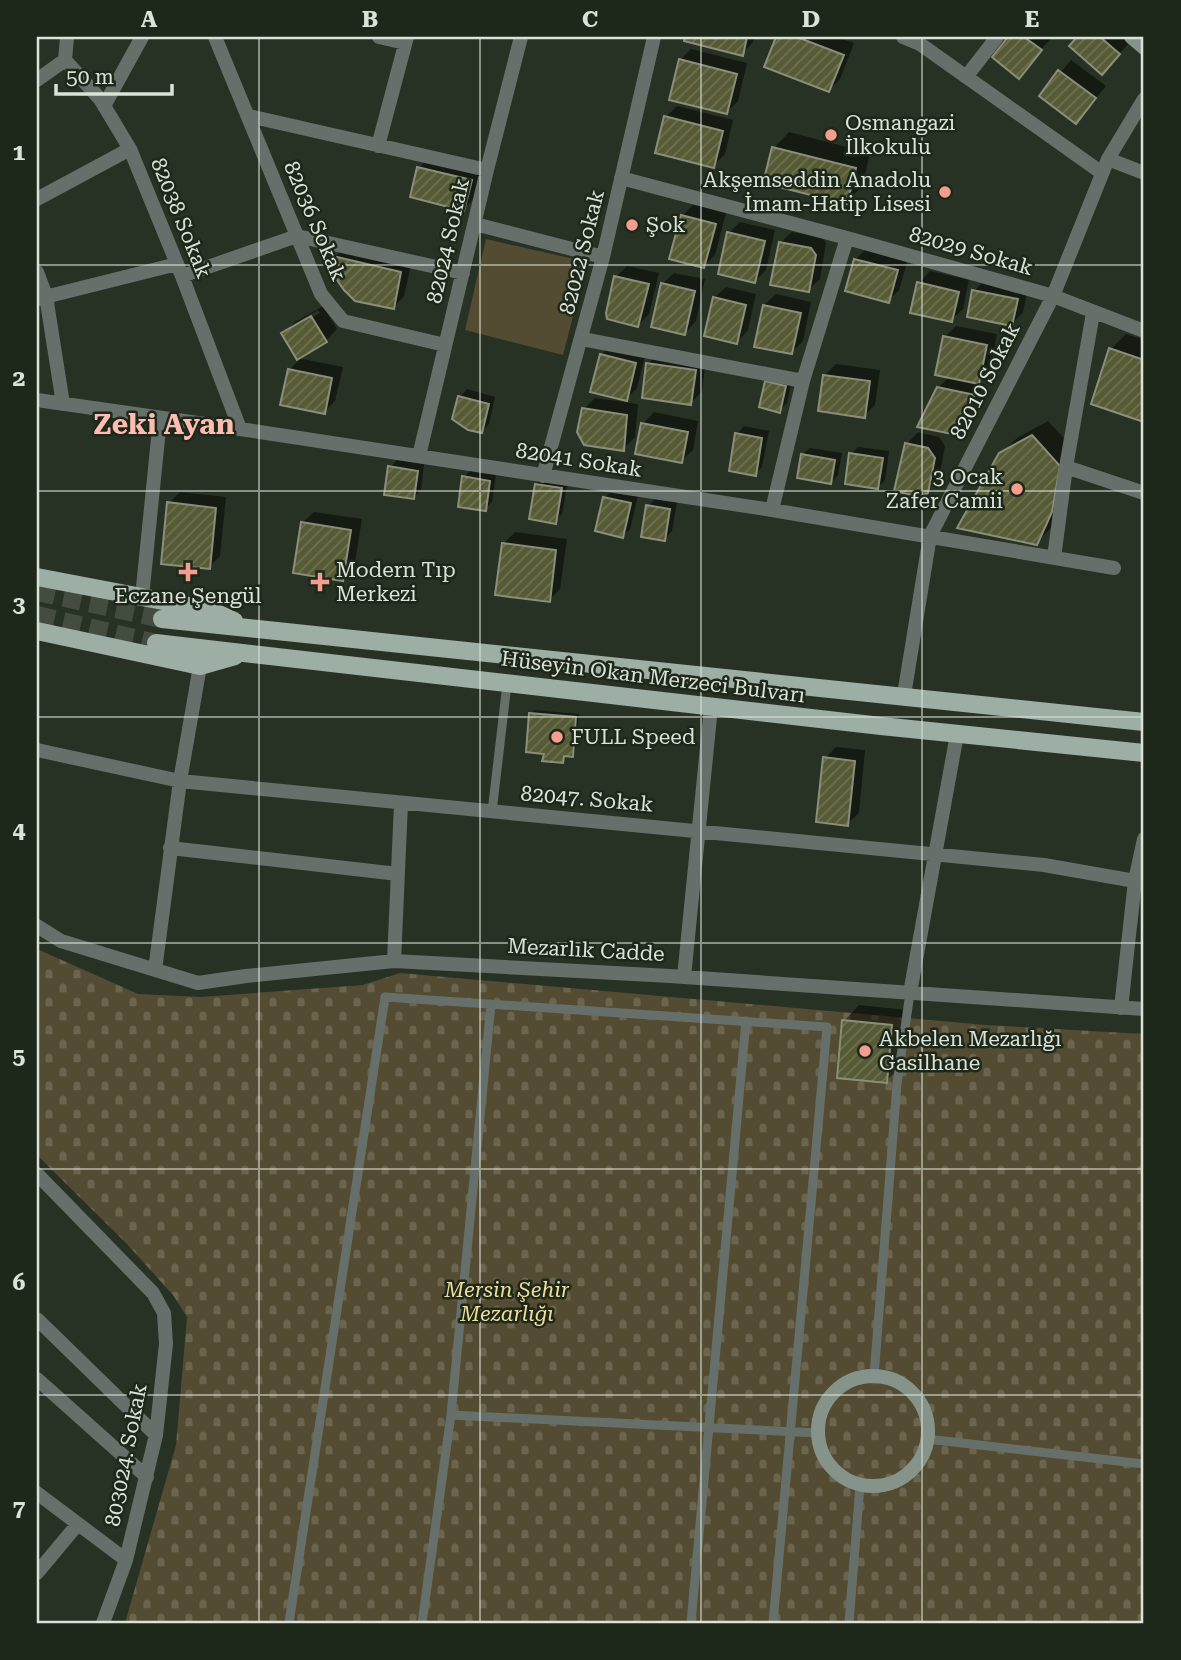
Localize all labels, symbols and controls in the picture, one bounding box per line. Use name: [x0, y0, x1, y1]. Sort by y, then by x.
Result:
text: A: [141, 6, 158, 33]
text: B: [362, 6, 378, 33]
text: C: [582, 6, 598, 33]
text: D: [802, 6, 820, 33]
text: E: [1025, 6, 1039, 33]
scale bar: [56, 52, 172, 96]
text: 50 m: [66, 65, 114, 89]
place label: Osmangazi İlkokulu: [845, 111, 956, 159]
marker: Osmangazi İlkokulu: [823, 127, 839, 143]
text: 1: [13, 139, 26, 166]
street label: 82038 Sokak: [146, 154, 216, 282]
street label: 82036 Sokak: [279, 158, 351, 284]
place label: Akşemseddin Anadolu İmam-Hatip Lisesi: [703, 168, 931, 216]
street label: 82024 Sokak: [422, 176, 474, 306]
marker: Akşemseddin Anadolu İmam-Hatip Lisesi: [937, 184, 953, 200]
street label: 82022 Sokak: [555, 187, 609, 317]
place label: Şok: [646, 213, 686, 237]
marker: Şok: [624, 217, 640, 233]
street label: 82029 Sokak: [906, 222, 1036, 280]
street label: 82010 Sokak: [945, 319, 1025, 443]
text: 2: [13, 365, 25, 392]
district label: Zeki Ayan: [93, 408, 235, 441]
street label: 82041 Sokak: [514, 438, 644, 482]
place label: 3 Ocak Zafer Camii: [886, 465, 1003, 513]
marker: 3 Ocak Zafer Camii: [1009, 481, 1025, 497]
place label: Modern Tıp Merkezi: [336, 558, 456, 606]
marker: Eczane Şengül: [180, 564, 196, 580]
marker: Modern Tıp Merkezi: [310, 572, 330, 592]
place label: Eczane Şengül: [115, 584, 262, 608]
text: 3: [13, 591, 26, 618]
street label: Hüseyin Okan Merzeci Bulvarı: [500, 646, 807, 708]
place label: FULL Speed: [571, 725, 696, 749]
marker: FULL Speed: [549, 729, 565, 745]
street label: 82047. Sokak: [520, 781, 654, 817]
text: 4: [13, 817, 26, 844]
street label: Mezarlık Cadde: [507, 934, 665, 966]
place label: Akbelen Mezarlığı Gasilhane: [879, 1027, 1062, 1075]
text: 5: [13, 1043, 26, 1070]
marker: Akbelen Mezarlığı Gasilhane: [857, 1043, 873, 1059]
text: 6: [13, 1269, 26, 1296]
park label: Mersin Şehir Mezarlığı: [443, 1278, 570, 1326]
street label: 803024. Sokak: [100, 1382, 152, 1528]
text: 7: [13, 1495, 26, 1522]

